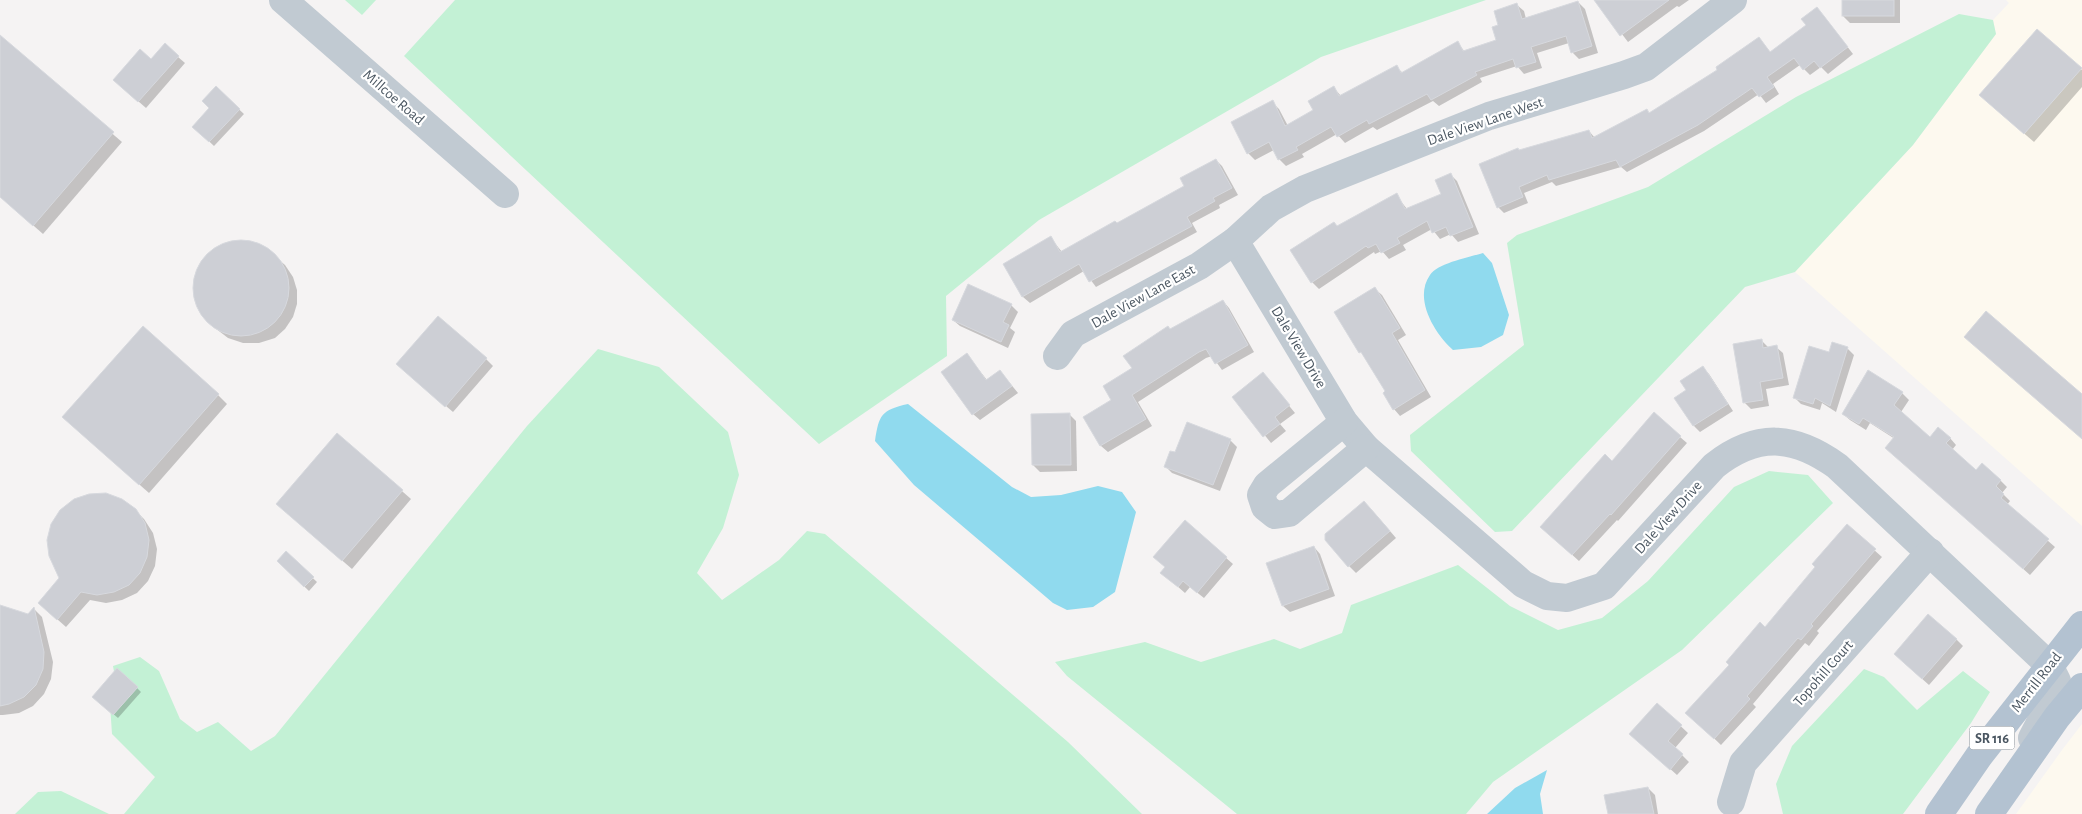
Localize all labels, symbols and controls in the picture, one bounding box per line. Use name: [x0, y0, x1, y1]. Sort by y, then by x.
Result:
street label: Millcoe Road: [360, 67, 427, 128]
street label: Dale View Lane West: [1425, 95, 1545, 148]
street label: Dale View Lane East: [1089, 262, 1198, 331]
street label: Dale View Drive: [1268, 304, 1329, 391]
street label: Dale View Drive: [1632, 478, 1705, 557]
street label: Topohill Court: [1791, 637, 1856, 709]
street label: Merrill Road: [2008, 649, 2064, 715]
road number: SR 116: [1970, 726, 2014, 750]

